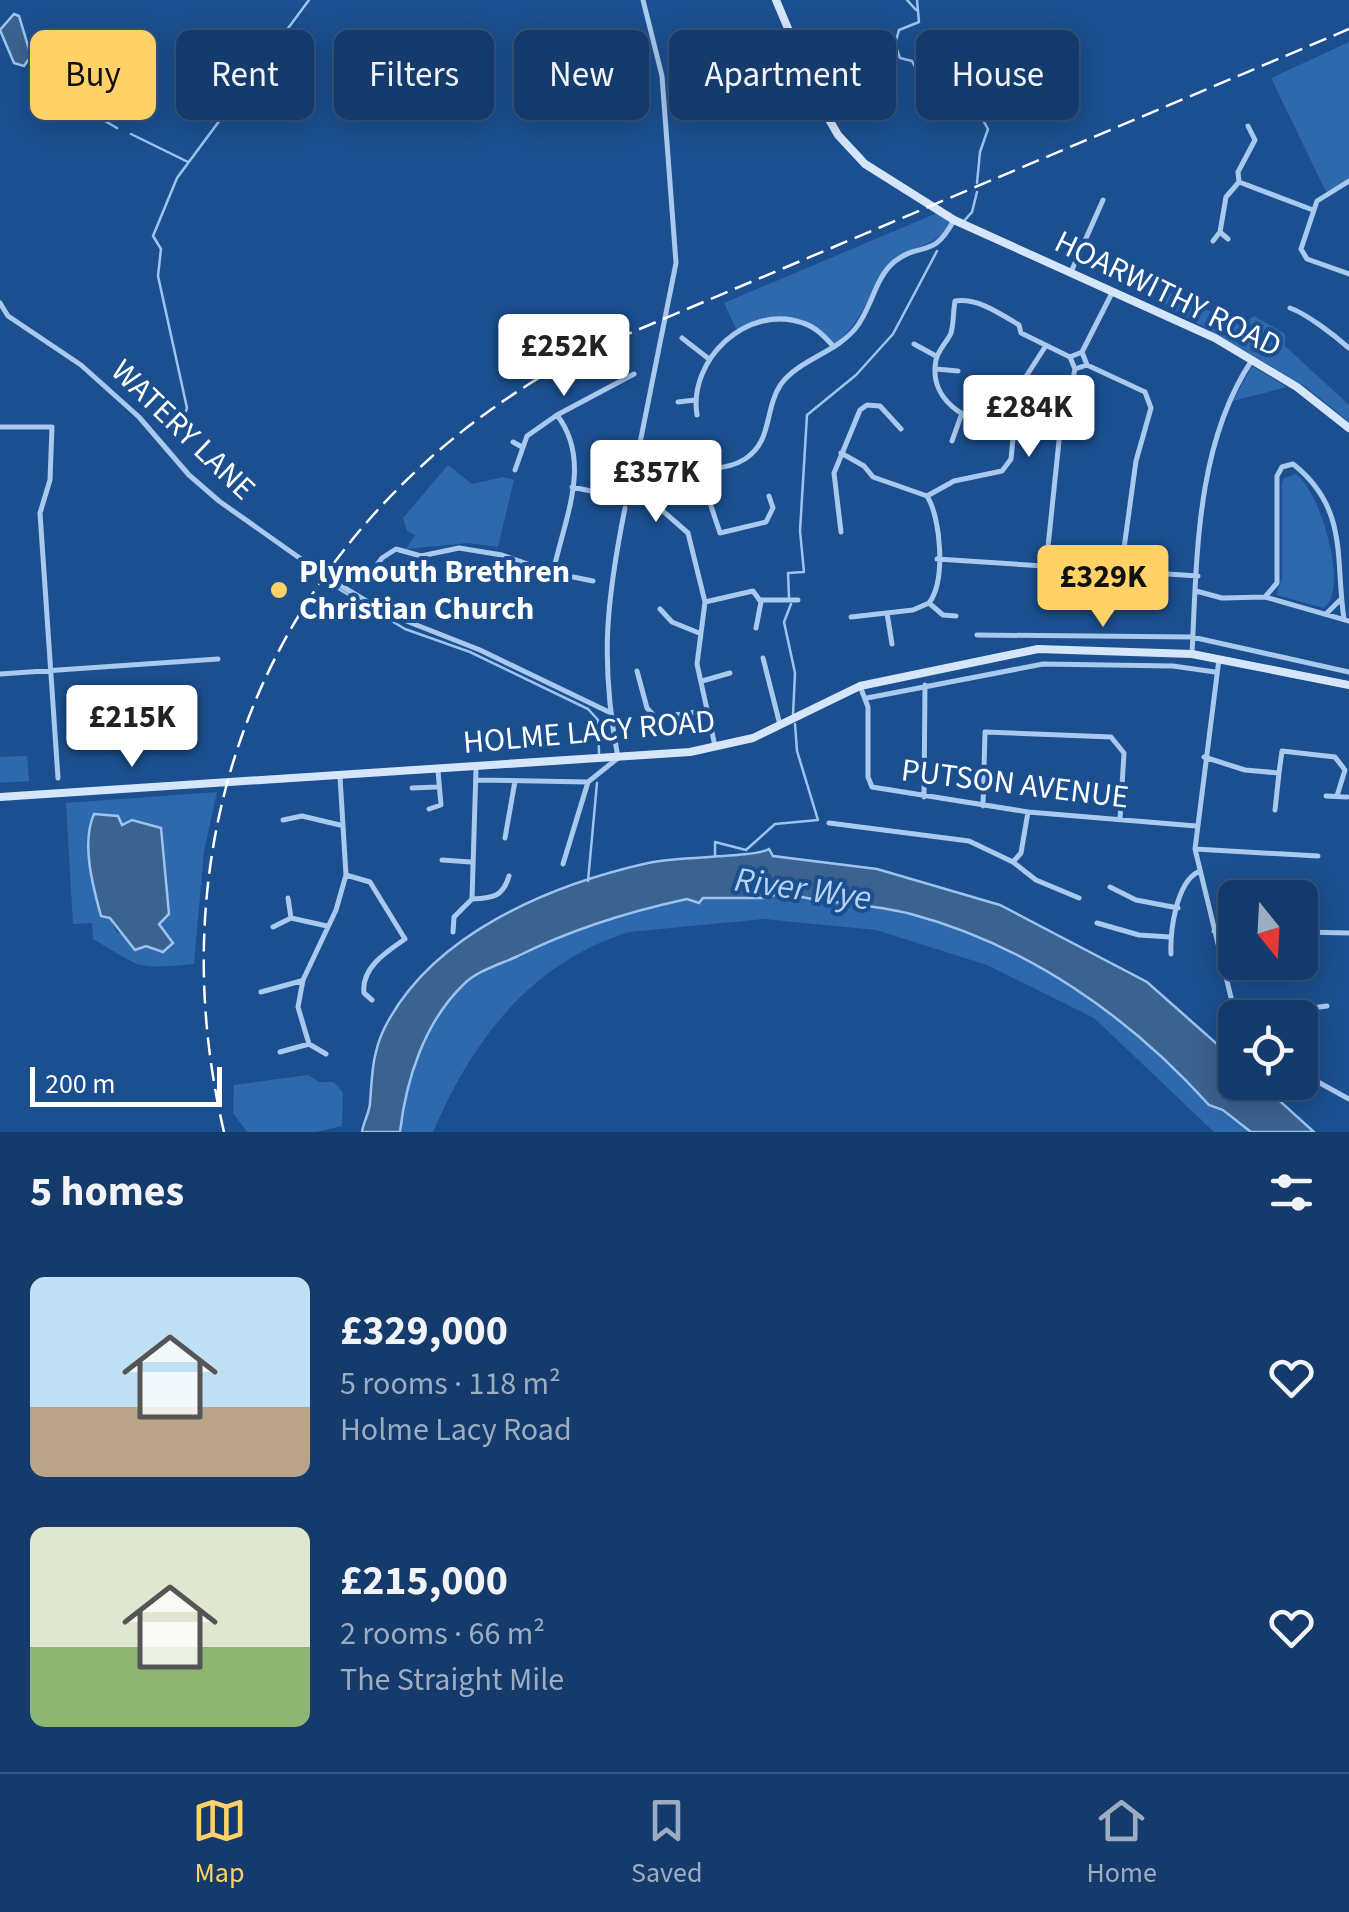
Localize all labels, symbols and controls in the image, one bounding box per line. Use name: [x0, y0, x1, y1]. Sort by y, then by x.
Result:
chip: Buy: [30, 30, 156, 120]
chip: Rent: [176, 30, 314, 120]
chip: Filters: [334, 30, 494, 120]
chip: New: [514, 30, 649, 120]
chip: Apartment: [669, 30, 896, 120]
chip: House: [916, 30, 1079, 120]
street label: HOARWITHY ROAD: [1047, 219, 1289, 369]
pin: £252K: [494, 314, 634, 399]
text: £252K: [520, 323, 608, 369]
street label: WATERY LANE: [100, 349, 266, 511]
pin: £284K: [959, 375, 1099, 460]
text: £284K: [985, 384, 1073, 430]
pin: £357K: [586, 440, 726, 525]
text: £357K: [612, 449, 700, 495]
pin: £329K: [1033, 545, 1173, 630]
place label: Plymouth Brethren Christian Church: [299, 549, 570, 632]
text: £329K: [1059, 554, 1147, 600]
marker: Plymouth Brethren Christian Church: [268, 579, 290, 601]
pin: £215K: [62, 685, 202, 770]
text: £215K: [88, 694, 176, 740]
street label: HOLME LACY ROAD: [461, 698, 717, 766]
street label: PUTSON AVENUE: [899, 747, 1131, 821]
water label: River Wye: [731, 855, 875, 923]
north arrow: [1218, 880, 1318, 980]
map controls: [1218, 880, 1318, 1100]
button: locate: [1218, 1000, 1318, 1100]
scale bar: [30, 1062, 222, 1106]
text: 200 m: [45, 1064, 116, 1104]
text: 5 homes: [30, 1162, 184, 1222]
icon: filters: [1264, 1165, 1319, 1220]
text: £329,000: [340, 1301, 508, 1361]
icon: home: [110, 1317, 230, 1437]
icon: heart: [1264, 1350, 1319, 1405]
text: 5 rooms · 118 m²: [340, 1361, 561, 1407]
text: Holme Lacy Road: [340, 1407, 572, 1453]
text: £215,000: [340, 1551, 508, 1611]
icon: home: [110, 1567, 230, 1687]
icon: heart: [1264, 1600, 1319, 1655]
text: 2 rooms · 66 m²: [340, 1611, 545, 1657]
text: The Straight Mile: [340, 1657, 564, 1703]
tab: Map: [192, 1793, 247, 1893]
tab: Saved: [631, 1793, 702, 1893]
tab: Home: [1086, 1793, 1157, 1893]

